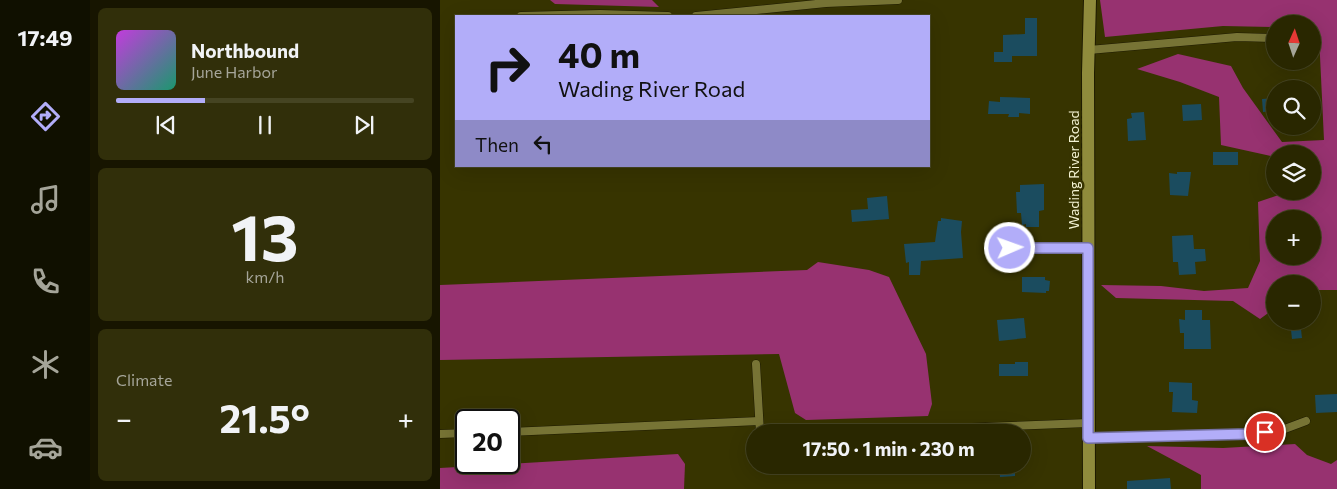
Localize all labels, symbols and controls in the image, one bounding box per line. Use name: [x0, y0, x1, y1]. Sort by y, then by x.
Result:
north arrow: [1266, 15, 1321, 70]
map controls: [1266, 15, 1321, 330]
text: 17:49: [18, 24, 72, 51]
text: 40 m: [558, 32, 640, 75]
icon: right: [475, 35, 540, 100]
text: Northbound: [191, 39, 299, 62]
text: June Harbor: [191, 62, 277, 81]
text: Wading River Road: [558, 75, 745, 102]
button: search: [1266, 80, 1321, 135]
icon: directions: [28, 99, 63, 134]
street label: Wading River Road: [1065, 110, 1082, 230]
icon: previous: [152, 111, 180, 139]
icon: pause: [251, 111, 279, 139]
icon: next: [350, 111, 378, 139]
icon: left: [529, 130, 557, 158]
text: Then: [475, 133, 519, 156]
button: layers: [1266, 145, 1321, 200]
icon: music: [28, 182, 63, 217]
text: 13: [231, 195, 299, 274]
button: +: [1266, 210, 1321, 265]
position arrow: [983, 221, 1035, 273]
icon: phone: [28, 264, 63, 299]
text: km/h: [246, 267, 284, 286]
button: −: [1266, 275, 1321, 330]
icon: climate: [28, 347, 63, 382]
text: Climate: [116, 370, 172, 389]
text: 21.5°: [220, 394, 310, 441]
text: −: [116, 401, 132, 435]
text: +: [398, 401, 414, 435]
speed limit sign: 20: [455, 409, 520, 474]
pin: [1244, 411, 1286, 453]
icon: arrive: [1251, 418, 1279, 446]
icon: car: [28, 430, 63, 465]
text: 17:50 · 1 min · 230 m: [802, 437, 975, 460]

